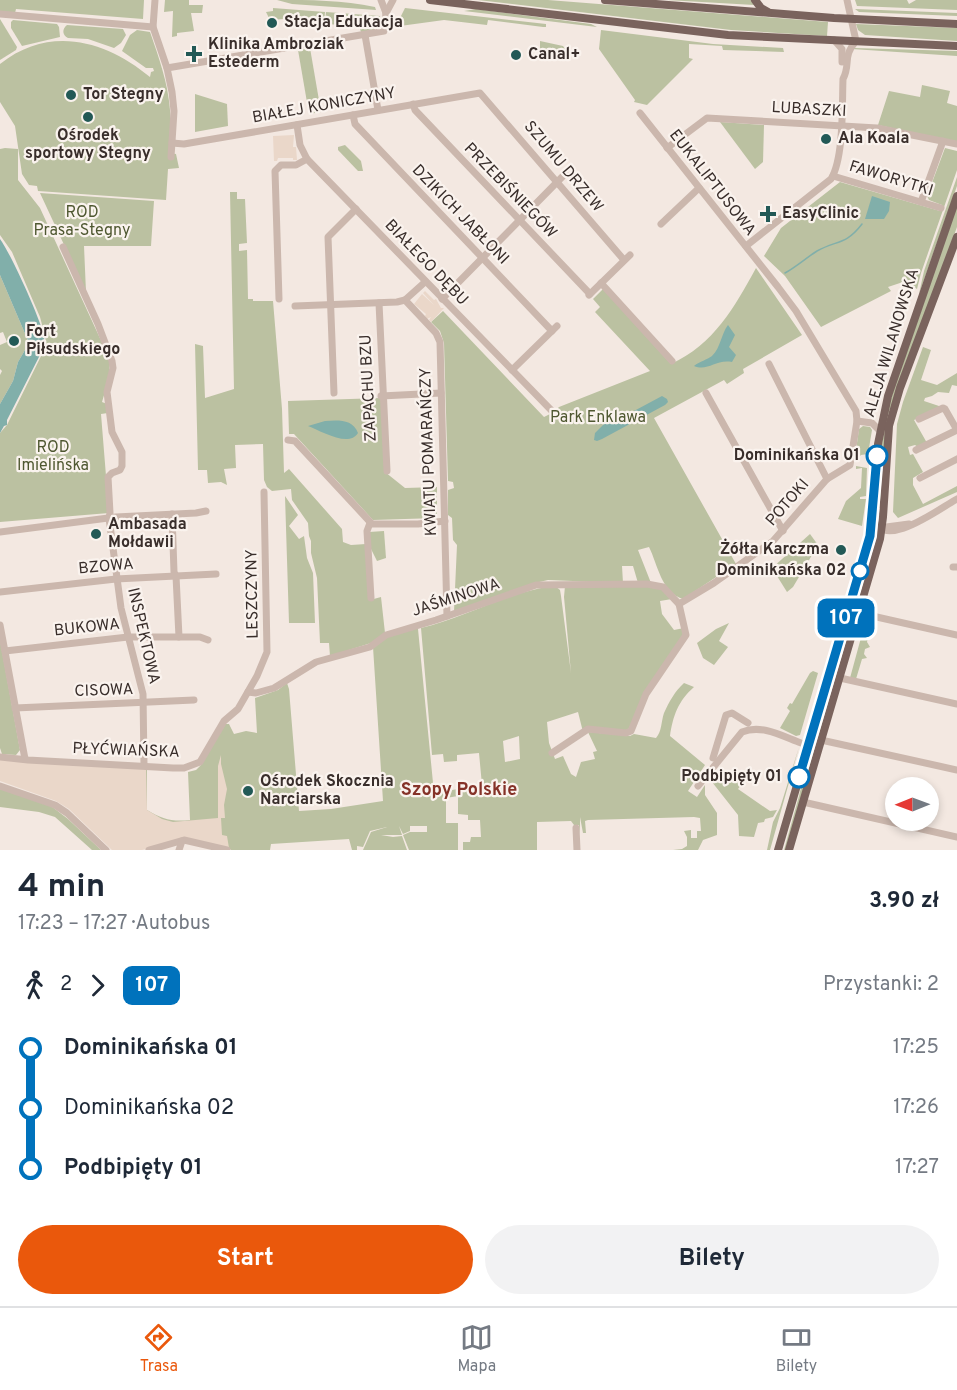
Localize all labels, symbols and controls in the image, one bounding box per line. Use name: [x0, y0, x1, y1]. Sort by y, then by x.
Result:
place label: Stacja Edukacja: [284, 13, 403, 33]
marker: Stacja Edukacja: [265, 16, 279, 30]
place label: Klinika Ambroziak Estederm: [208, 35, 344, 73]
marker: Klinika Ambroziak Estederm: [185, 45, 203, 63]
place label: Canal+: [528, 45, 580, 65]
marker: Canal+: [509, 48, 523, 62]
street label: BIAŁEJ KONICZYNY: [251, 84, 397, 128]
place label: Tor Stegny: [83, 85, 164, 105]
marker: Tor Stegny: [64, 88, 78, 102]
street label: LUBASZKI: [771, 98, 847, 122]
marker: Ośrodek sportowy Stegny: [81, 110, 95, 124]
street label: SZUMU DRZEW: [519, 117, 607, 217]
place label: Ośrodek sportowy Stegny: [25, 126, 151, 164]
street label: EUKALIPTUSOWA: [664, 126, 760, 240]
place label: Ala Koala: [838, 129, 909, 149]
marker: Ala Koala: [819, 132, 833, 146]
street label: PRZEBIŚNIEGÓW: [459, 138, 562, 243]
street label: FAWORYTKI: [847, 157, 935, 201]
street label: DZIKICH JABŁONI: [407, 161, 513, 269]
park label: ROD Prasa-Stegny: [33, 203, 131, 241]
place label: EasyClinic: [782, 204, 859, 224]
marker: EasyClinic: [759, 205, 777, 223]
street label: BIAŁEGO DĘBU: [380, 216, 472, 310]
street label: ALEJA WILANOWSKA: [860, 266, 924, 420]
place label: Fort Piłsudskiego: [26, 322, 120, 360]
marker: Fort Piłsudskiego: [7, 334, 21, 348]
street label: ZAPACHU BZU: [356, 334, 382, 442]
street label: KWIATU POMARAŃCZY: [414, 367, 442, 537]
park label: Park Enklawa: [550, 408, 646, 428]
park label: ROD Imielińska: [17, 438, 89, 476]
marker: Dominikańska 01: [866, 445, 888, 467]
place label: Dominikańska 01: [734, 446, 860, 466]
street label: POTOKI: [762, 475, 814, 531]
place label: Ambasada Mołdawii: [108, 515, 187, 553]
marker: Ambasada Mołdawii: [89, 527, 103, 541]
place label: Żółta Karczma: [720, 538, 829, 560]
marker: Żółta Karczma: [834, 543, 848, 557]
street label: LESZCZYNY: [242, 549, 264, 639]
street label: BZOWA: [77, 555, 135, 579]
place label: Dominikańska 02: [716, 561, 846, 581]
marker: Dominikańska 02: [851, 562, 869, 580]
street label: JAŚMINOWA: [409, 572, 503, 622]
street label: INSPEKTOWA: [122, 586, 164, 686]
line badge: 107: [812, 598, 880, 638]
text: 107: [829, 605, 863, 632]
street label: BUKOWA: [53, 615, 121, 641]
street label: CISOWA: [74, 680, 134, 702]
street label: PŁYĆWIAŃSKA: [72, 737, 180, 763]
marker: Podbipięty 01: [788, 766, 810, 788]
place label: Podbipięty 01: [681, 767, 782, 787]
place label: Ośrodek Skocznia Narciarska: [260, 772, 394, 810]
north arrow: [885, 777, 939, 831]
map controls: [885, 777, 939, 831]
district label: Szopy Polskie: [401, 779, 517, 802]
marker: Ośrodek Skocznia Narciarska: [241, 784, 255, 798]
text: 4 min: [18, 867, 105, 909]
text: 3.90 zł: [869, 888, 939, 915]
text: 17:23 – 17:27 · Autobus: [18, 911, 210, 937]
icon: walk: [18, 969, 51, 1002]
icon: forward: [81, 969, 114, 1002]
text: 2: [60, 972, 72, 998]
text: 107: [135, 972, 168, 999]
text: Przystanki: 2: [823, 972, 939, 998]
text: Dominikańska 01: [64, 1035, 238, 1062]
text: 17:25: [893, 1035, 939, 1061]
text: Dominikańska 02: [64, 1095, 234, 1122]
text: 17:26: [893, 1095, 939, 1121]
text: Podbipięty 01: [64, 1155, 203, 1182]
text: 17:27: [895, 1155, 939, 1181]
button: Start: [18, 1225, 473, 1294]
button: Bilety: [485, 1225, 939, 1294]
tab: Trasa: [140, 1321, 178, 1377]
tab: Mapa: [457, 1321, 496, 1377]
tab: Bilety: [776, 1321, 817, 1377]

